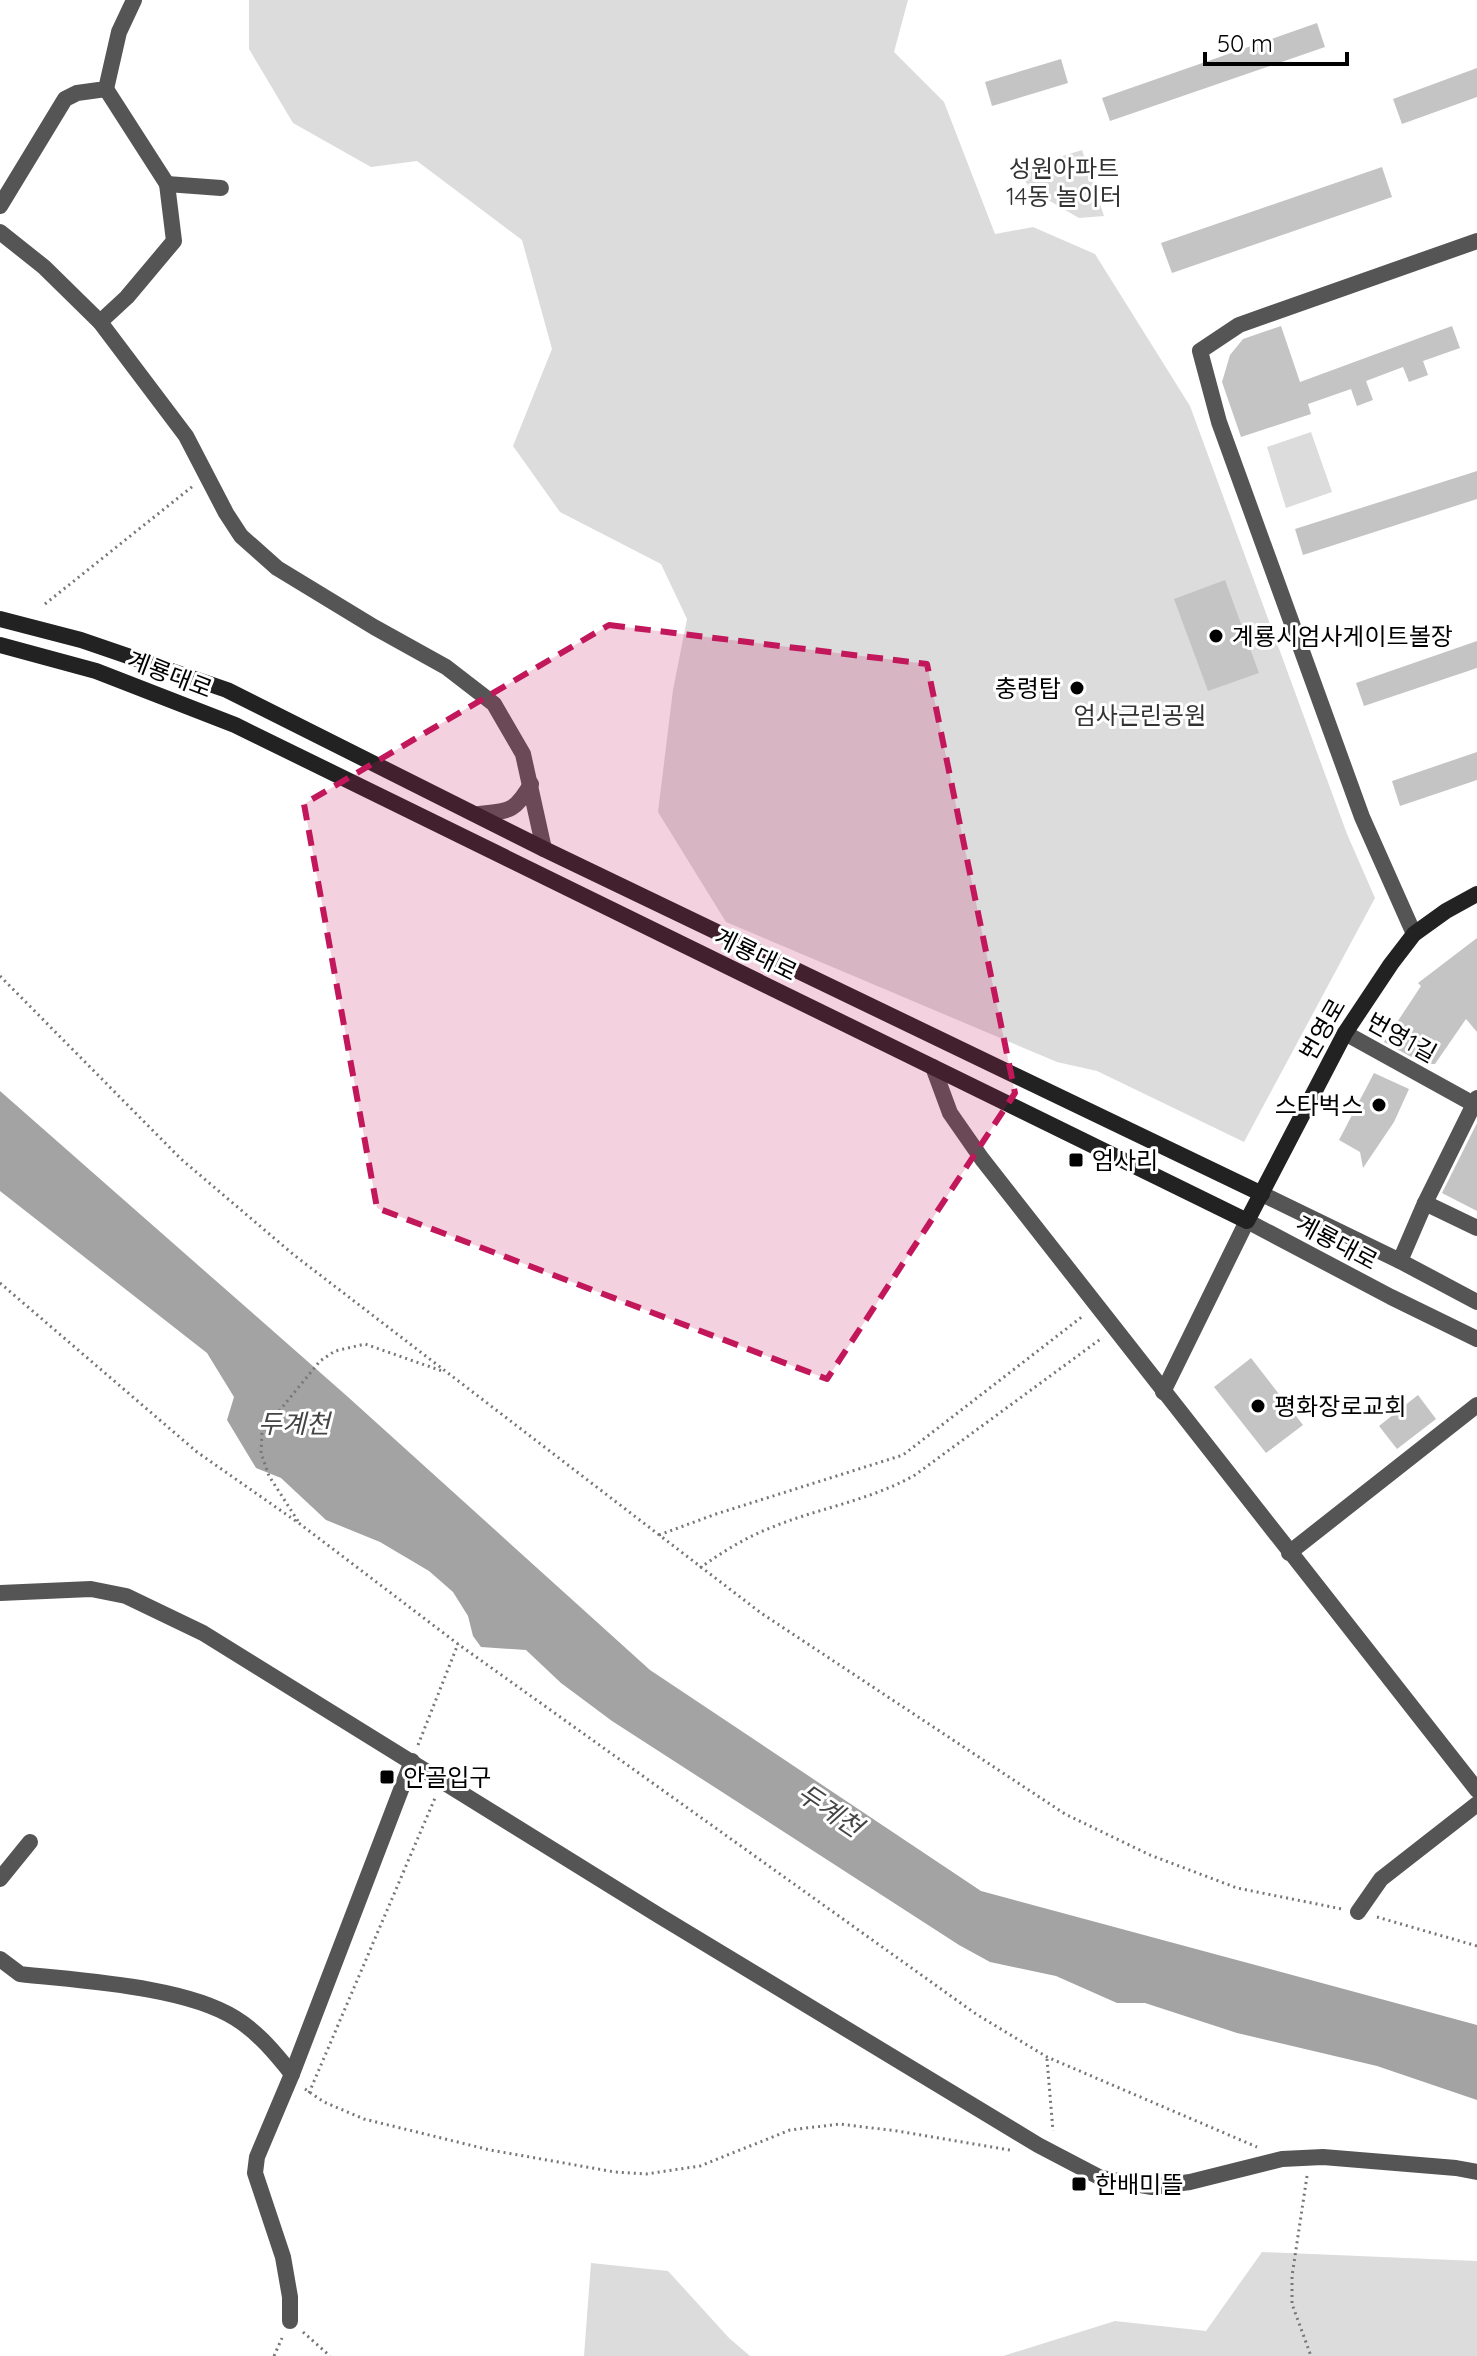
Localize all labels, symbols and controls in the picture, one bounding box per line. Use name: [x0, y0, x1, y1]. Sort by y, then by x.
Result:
scale bar: [1205, 16, 1347, 66]
text: 50 m: [1217, 28, 1273, 58]
park label: 성원아파트 14동 놀이터: [1006, 153, 1122, 211]
place label: 계룡시엄사게이트볼장: [1232, 621, 1453, 651]
marker: 계룡시엄사게이트볼장: [1207, 627, 1225, 645]
street label: 계룡대로: [123, 644, 217, 704]
place label: 충령탑: [995, 673, 1061, 703]
marker: 충령탑: [1068, 679, 1086, 697]
park label: 엄사근린공원: [1074, 700, 1206, 730]
street label: 계룡대로: [710, 921, 802, 987]
street label: 번영로: [1292, 993, 1352, 1065]
street label: 번영1길: [1362, 1006, 1442, 1068]
place label: 스타벅스: [1275, 1090, 1363, 1120]
marker: 스타벅스: [1370, 1096, 1388, 1114]
place label: 엄사리: [1092, 1145, 1158, 1175]
marker: 엄사리: [1067, 1151, 1085, 1169]
street label: 계룡대로: [1291, 1208, 1383, 1276]
place label: 평화장로교회: [1274, 1391, 1406, 1421]
marker: 평화장로교회: [1249, 1397, 1267, 1415]
water label: 두계천: [258, 1407, 333, 1440]
place label: 안골입구: [403, 1762, 491, 1792]
marker: 안골입구: [378, 1768, 396, 1786]
water label: 두계천: [791, 1776, 872, 1845]
place label: 한배미뜰: [1095, 2169, 1183, 2199]
marker: 한배미뜰: [1070, 2175, 1088, 2193]

